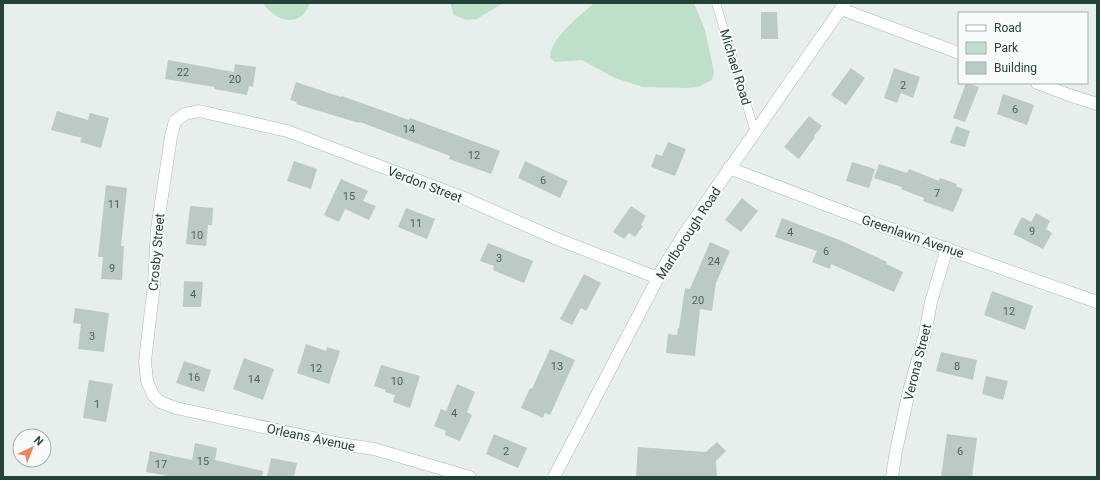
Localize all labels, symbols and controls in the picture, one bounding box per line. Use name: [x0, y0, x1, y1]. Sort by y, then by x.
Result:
legend: [958, 12, 1088, 84]
text: Road: [994, 21, 1022, 35]
street label: Michael Road: [717, 27, 754, 107]
text: Park: [994, 41, 1019, 55]
text: Building: [994, 61, 1037, 75]
house number: 22: [177, 66, 189, 79]
house number: 20: [229, 73, 241, 86]
house number: 2: [900, 79, 906, 92]
house number: 6: [1012, 103, 1018, 116]
house number: 14: [403, 123, 415, 136]
house number: 12: [468, 149, 480, 162]
street label: Verdon Street: [385, 163, 464, 206]
house number: 6: [540, 174, 546, 187]
street label: Marlborough Road: [653, 184, 724, 282]
house number: 7: [934, 187, 940, 200]
house number: 15: [343, 190, 355, 203]
house number: 11: [108, 198, 120, 211]
street label: Greenlawn Avenue: [860, 212, 966, 261]
street label: Crosby Street: [146, 213, 167, 291]
house number: 11: [410, 217, 422, 230]
house number: 9: [1029, 225, 1035, 238]
house number: 4: [787, 226, 793, 239]
house number: 10: [191, 229, 203, 242]
house number: 6: [823, 245, 829, 258]
house number: 3: [496, 252, 502, 265]
house number: 24: [708, 255, 720, 268]
house number: 9: [109, 262, 115, 275]
house number: 4: [190, 288, 196, 301]
house number: 20: [692, 294, 704, 307]
house number: 12: [1003, 305, 1015, 318]
street label: Verona Street: [901, 322, 934, 402]
house number: 3: [89, 330, 95, 343]
house number: 13: [551, 360, 563, 373]
house number: 8: [954, 360, 960, 373]
house number: 12: [310, 362, 322, 375]
house number: 16: [188, 371, 200, 384]
house number: 14: [248, 373, 260, 386]
house number: 10: [391, 375, 403, 388]
house number: 1: [94, 398, 100, 411]
house number: 4: [451, 407, 457, 420]
street label: Orleans Avenue: [265, 421, 357, 454]
north arrow: [12, 428, 52, 468]
text: N: [31, 434, 46, 449]
house number: 2: [503, 445, 509, 458]
house number: 6: [957, 445, 963, 458]
house number: 15: [197, 455, 209, 468]
house number: 17: [155, 458, 167, 471]

